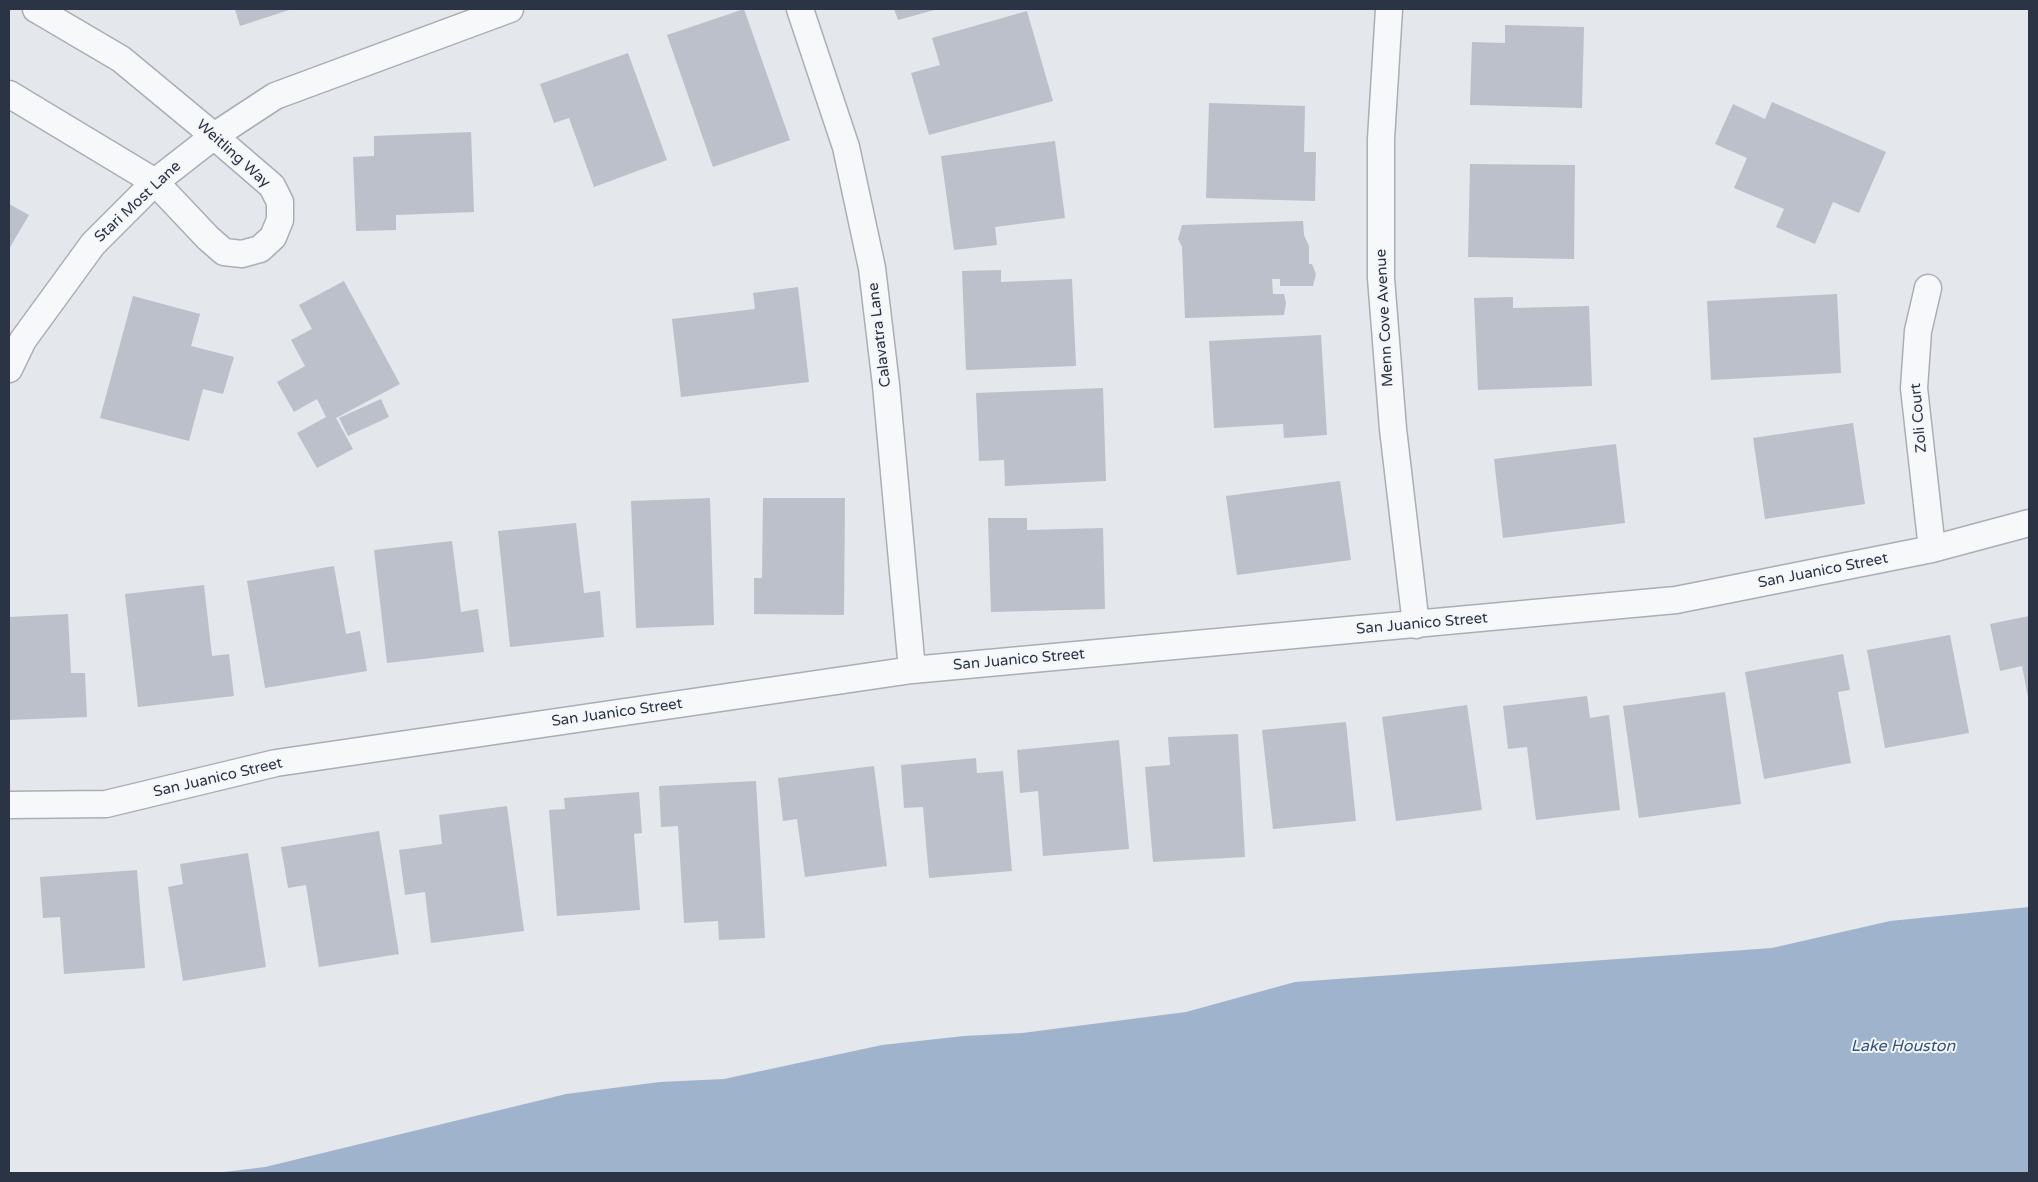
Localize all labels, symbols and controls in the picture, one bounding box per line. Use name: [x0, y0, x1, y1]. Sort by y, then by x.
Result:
street label: Weitling Way: [192, 116, 274, 192]
street label: Stari Most Lane: [91, 157, 185, 247]
street label: Menn Cove Avenue: [1372, 249, 1398, 387]
street label: Calavatra Lane: [865, 282, 895, 388]
street label: Zoli Court: [1907, 382, 1931, 454]
street label: San Juanico Street: [1757, 550, 1889, 592]
street label: San Juanico Street: [1355, 609, 1489, 639]
street label: San Juanico Street: [952, 645, 1086, 675]
street label: San Juanico Street: [550, 695, 684, 731]
street label: San Juanico Street: [152, 754, 284, 802]
water label: Lake Houston: [1851, 1037, 1955, 1057]

